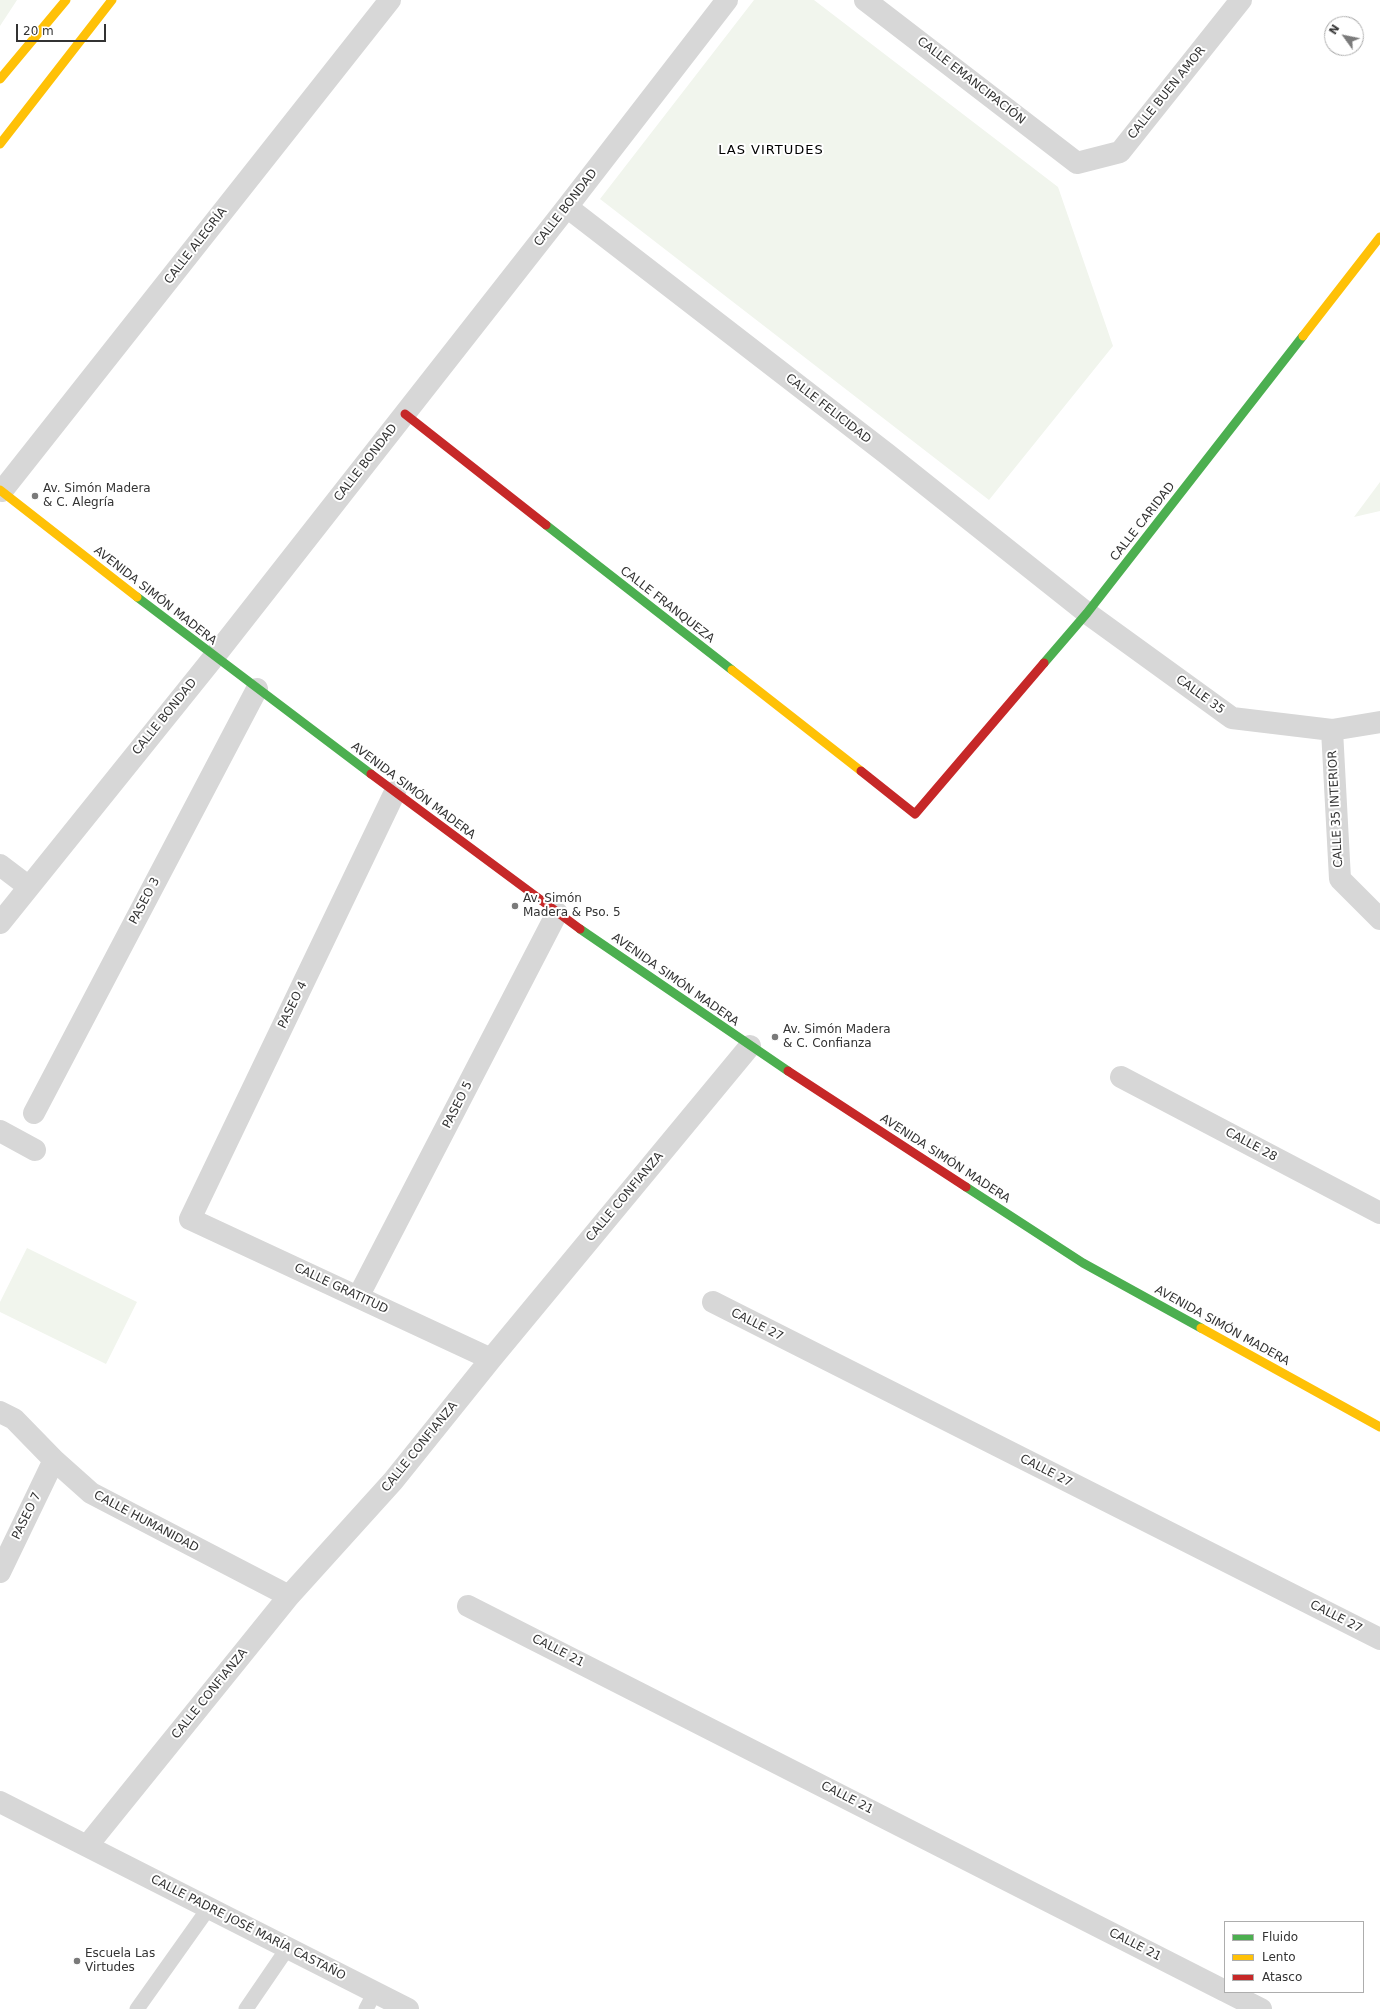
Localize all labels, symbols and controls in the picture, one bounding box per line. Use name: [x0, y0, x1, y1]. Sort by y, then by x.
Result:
scale bar: [18, 16, 108, 42]
north arrow: [1324, 16, 1364, 56]
text: N: [1326, 22, 1342, 37]
text: 20 m: [23, 24, 54, 38]
street label: CALLE EMANCIPACIÓN: [914, 34, 1028, 128]
street label: CALLE BUEN AMOR: [1125, 44, 1209, 142]
district label: LAS VIRTUDES: [718, 143, 824, 159]
street label: CALLE BONDAD: [531, 166, 601, 250]
street label: CALLE ALEGRÍA: [162, 205, 230, 287]
street label: CALLE FELICIDAD: [782, 371, 874, 447]
street label: CALLE BONDAD: [331, 421, 401, 505]
street label: CALLE CARIDAD: [1108, 480, 1178, 564]
place label: Av. Simón Madera & C. Alegría: [43, 482, 151, 510]
marker: Av. Simón Madera & C. Alegría: [30, 491, 40, 501]
street label: AVENIDA SIMÓN MADERA: [91, 544, 219, 648]
street label: CALLE FRANQUEZA: [617, 564, 717, 646]
street label: CALLE 35: [1173, 673, 1227, 717]
street label: CALLE BONDAD: [130, 676, 200, 758]
street label: AVENIDA SIMÓN MADERA: [348, 740, 478, 842]
street label: CALLE 35 INTERIOR: [1326, 750, 1346, 868]
street label: PASEO 3: [127, 875, 163, 927]
place label: Av. Simón Madera & Pso. 5: [523, 892, 621, 920]
marker: Av. Simón Madera & Pso. 5: [510, 901, 520, 911]
street label: AVENIDA SIMÓN MADERA: [609, 931, 741, 1029]
street label: PASEO 4: [275, 979, 311, 1031]
place label: Av. Simón Madera & C. Confianza: [783, 1023, 891, 1051]
marker: Av. Simón Madera & C. Confianza: [770, 1032, 780, 1042]
street label: PASEO 5: [440, 1079, 476, 1131]
street label: AVENIDA SIMÓN MADERA: [877, 1112, 1013, 1206]
street label: CALLE 28: [1223, 1125, 1279, 1165]
street label: CALLE CONFIANZA: [583, 1149, 667, 1245]
street label: CALLE GRATITUD: [292, 1261, 390, 1317]
street label: AVENIDA SIMÓN MADERA: [1152, 1283, 1292, 1369]
street label: CALLE 27: [729, 1306, 785, 1344]
street label: CALLE CONFIANZA: [379, 1399, 461, 1495]
street label: CALLE 27: [1018, 1452, 1074, 1490]
street label: CALLE HUMANIDAD: [91, 1488, 201, 1556]
street label: PASEO 7: [9, 1490, 45, 1542]
street label: CALLE 27: [1308, 1598, 1364, 1636]
street label: CALLE 21: [530, 1632, 586, 1670]
street label: CALLE CONFIANZA: [169, 1646, 251, 1742]
street label: CALLE 21: [819, 1779, 875, 1817]
street label: CALLE PADRE JOSÉ MARÍA CASTAÑO: [148, 1872, 348, 1984]
legend: [1224, 1921, 1364, 1993]
street label: CALLE 21: [1107, 1926, 1163, 1964]
text: Fluido: [1262, 1930, 1298, 1944]
place label: Escuela Las Virtudes: [85, 1947, 155, 1975]
text: Lento: [1262, 1950, 1296, 1964]
marker: Escuela Las Virtudes: [72, 1956, 82, 1966]
text: Atasco: [1262, 1970, 1302, 1984]

